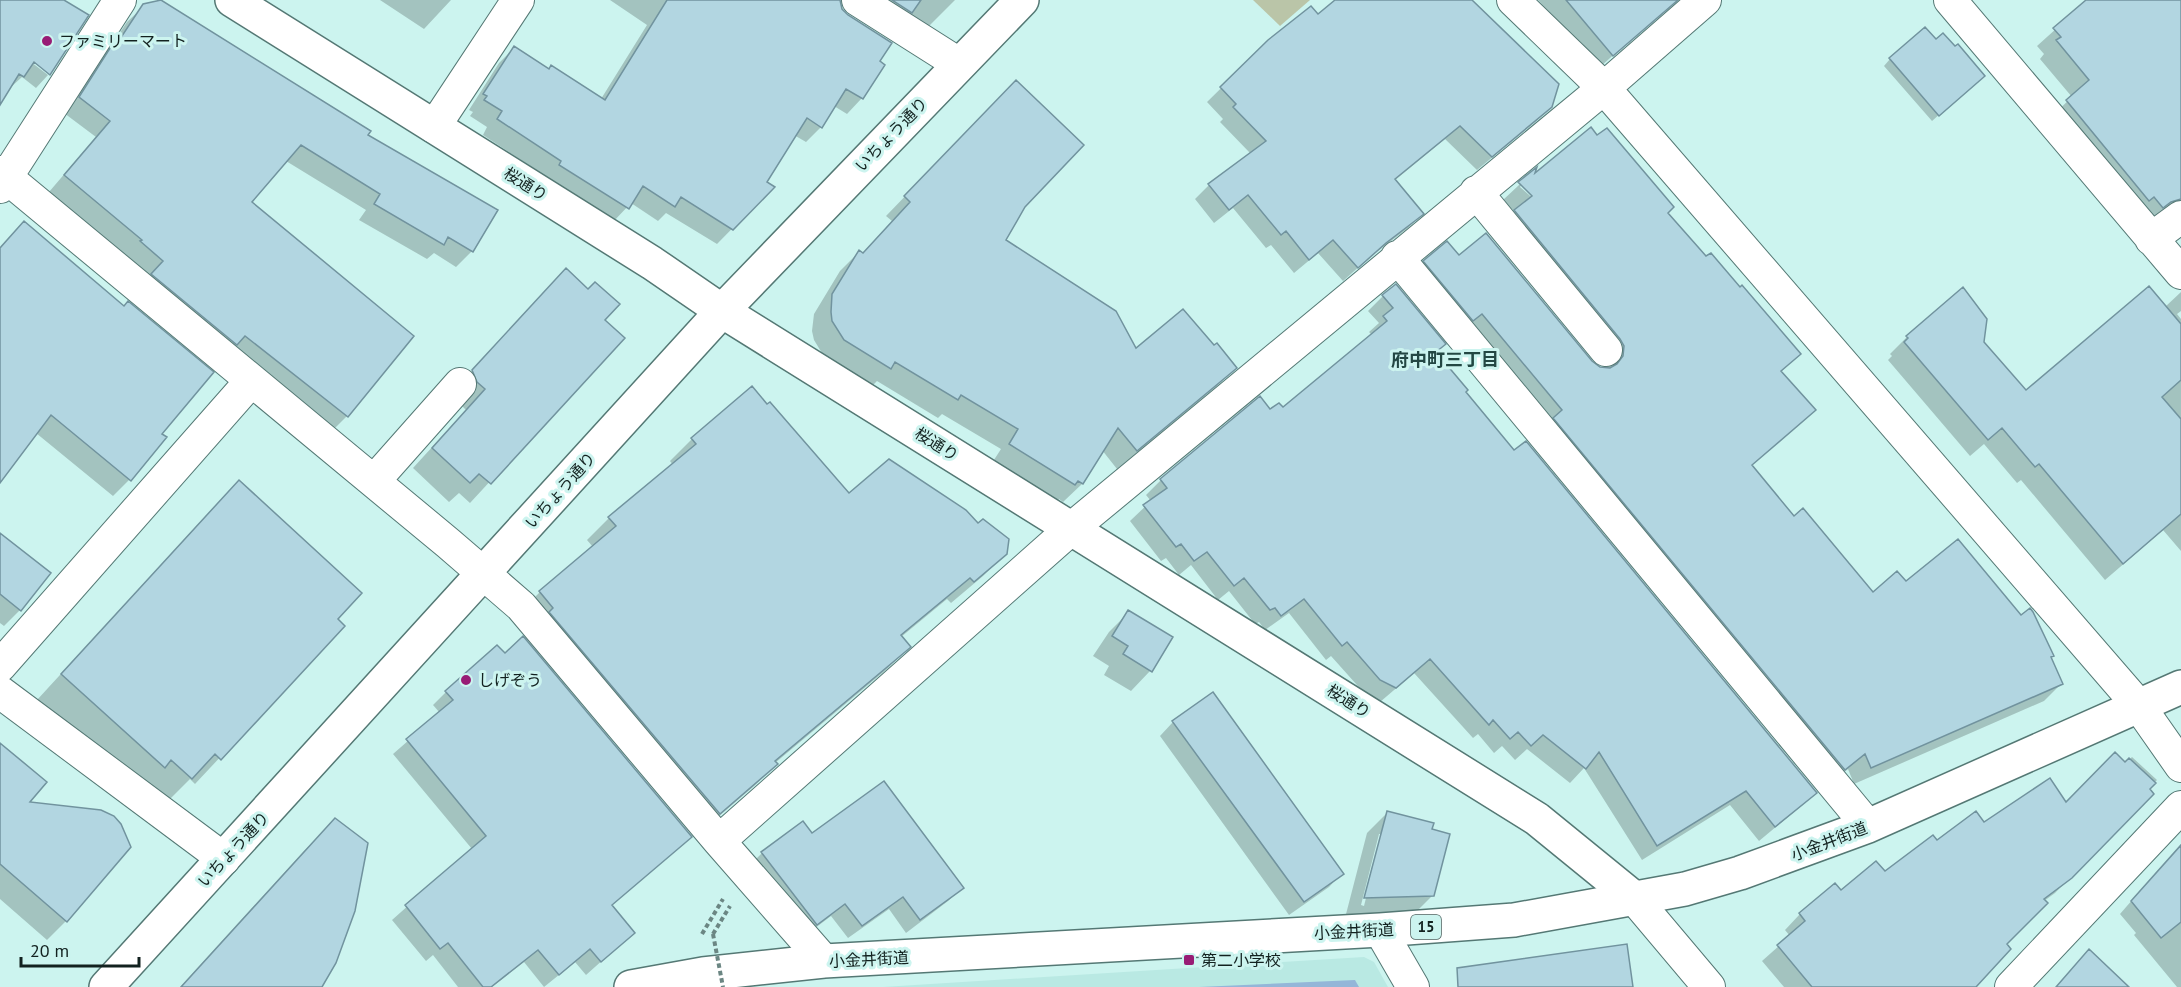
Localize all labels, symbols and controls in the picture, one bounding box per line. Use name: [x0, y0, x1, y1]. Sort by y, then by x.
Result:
place label: ファミリーマート: [59, 31, 187, 51]
marker: ファミリーマート: [40, 34, 54, 48]
street label: いちょう通り: [850, 93, 932, 175]
street label: 桜通り: [500, 163, 552, 205]
district label: 府中町三丁目: [1391, 348, 1499, 371]
street label: 桜通り: [911, 423, 963, 465]
street label: いちょう通り: [520, 448, 600, 532]
place label: しげぞう: [478, 670, 542, 690]
marker: しげぞう: [459, 673, 473, 687]
street label: 桜通り: [1323, 680, 1375, 722]
street label: いちょう通り: [193, 807, 273, 891]
street label: 小金井街道: [1788, 817, 1870, 865]
road number: 15: [1411, 915, 1441, 939]
street label: 小金井街道: [1314, 919, 1394, 943]
scale bar: [21, 930, 140, 968]
text: 20 m: [30, 939, 69, 962]
street label: 小金井街道: [829, 947, 909, 971]
place label: 第二小学校: [1201, 950, 1281, 970]
marker: 第二小学校: [1182, 953, 1196, 967]

